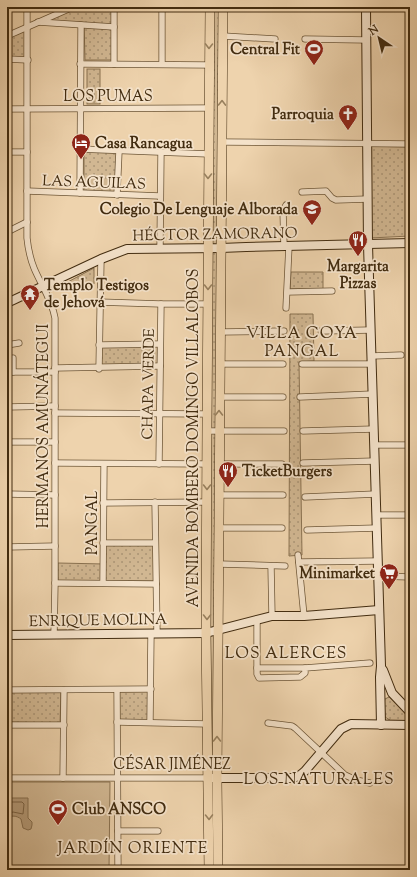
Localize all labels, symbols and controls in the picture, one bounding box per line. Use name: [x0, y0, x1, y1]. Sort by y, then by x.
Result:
north arrow: [359, 18, 399, 58]
text: N: [365, 21, 382, 40]
sports icon: Central Fit: [303, 38, 325, 66]
place label: Central Fit: [230, 40, 301, 61]
one-way arrow: [205, 43, 214, 49]
street label: LOS PUMAS: [63, 87, 153, 108]
one-way arrow: [218, 100, 226, 106]
church icon: Parroquia: [337, 103, 359, 131]
place label: Parroquia: [272, 105, 334, 126]
hotel icon: Casa Rancagua: [70, 132, 92, 160]
place label: Casa Rancagua: [95, 134, 193, 155]
street label: LAS AGUILAS: [42, 171, 146, 196]
one-way arrow: [204, 173, 213, 179]
school or university icon: Colegio De Lenguaje Alborada: [301, 198, 323, 226]
place label: Colegio De Lenguaje Alborada: [100, 200, 298, 221]
street label: HÉCTOR ZAMORANO: [132, 223, 298, 247]
restaurant icon: Margarita Pizzas: [347, 229, 369, 257]
place label: Margarita Pizzas: [327, 257, 389, 295]
street label: AVENIDA BOMBERO DOMINGO VILLALOBOS: [184, 268, 205, 608]
place label: Templo Testigos de Jehová: [44, 276, 149, 314]
temple icon: Templo Testigos de Jehová: [19, 283, 41, 311]
one-way arrow: [204, 284, 212, 290]
district label: VILLA COYA PANGAL: [246, 323, 358, 364]
street label: HERMANOS AMUNÁTEGUI: [33, 324, 55, 528]
street label: CHAPA VERDE: [138, 328, 161, 440]
one-way arrow: [215, 410, 223, 416]
restaurant icon: TicketBurgers: [217, 460, 239, 488]
place label: TicketBurgers: [242, 462, 332, 483]
one-way arrow: [203, 484, 211, 490]
street label: PANGAL: [83, 491, 104, 555]
supermarket icon: Minimarket: [378, 562, 400, 590]
place label: Minimarket: [299, 564, 376, 585]
street label: ENRIQUE MOLINA: [29, 610, 167, 633]
one-way arrow: [203, 614, 211, 620]
district label: LOS ALERCES: [225, 643, 347, 666]
one-way arrow: [213, 736, 221, 742]
street label: CÉSAR JIMÉNEZ: [113, 754, 231, 776]
district label: LOS NATURALES: [244, 769, 394, 792]
sports icon: Club ANSCO: [47, 798, 69, 826]
place label: Club ANSCO: [72, 800, 166, 821]
one-way arrow: [205, 814, 213, 820]
district label: JARDÍN ORIENTE: [57, 838, 208, 861]

